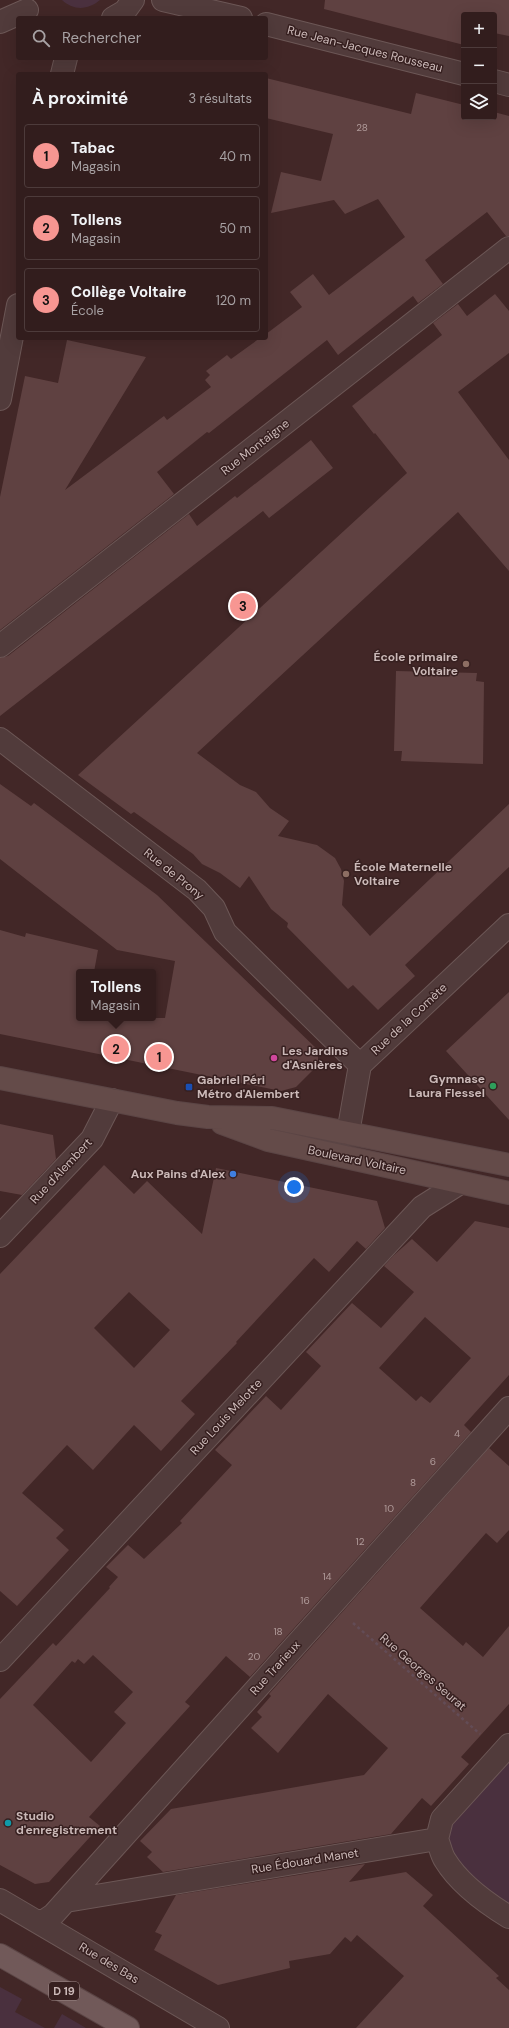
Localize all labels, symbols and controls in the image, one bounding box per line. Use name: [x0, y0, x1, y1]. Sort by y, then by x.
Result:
map controls: [461, 12, 497, 120]
button: +: [461, 12, 497, 48]
search box: [16, 16, 268, 60]
street label: Rue Jean-Jacques Rousseau: [286, 22, 444, 76]
icon: search: [30, 27, 52, 49]
text: Rechercher: [62, 28, 141, 48]
button: −: [461, 48, 497, 84]
button: layers: [461, 84, 497, 120]
text: À proximité: [32, 87, 128, 109]
text: 3 résultats: [188, 90, 252, 107]
house number: 28: [356, 121, 368, 134]
text: Tabac: [71, 138, 115, 158]
text: 1: [44, 148, 48, 165]
text: 40 m: [219, 148, 251, 165]
text: Magasin: [71, 158, 120, 175]
text: Tollens: [71, 210, 122, 230]
text: 2: [42, 220, 50, 237]
text: 50 m: [219, 220, 251, 237]
text: Magasin: [71, 230, 120, 247]
text: Collège Voltaire: [71, 282, 187, 302]
text: 3: [42, 292, 50, 309]
text: 120 m: [216, 292, 251, 309]
text: École: [71, 302, 104, 319]
street label: Rue Montaigne: [218, 415, 293, 479]
pin: 3: [230, 591, 256, 621]
place label: École primaire Voltaire: [373, 649, 458, 679]
marker: École primaire Voltaire: [461, 659, 471, 669]
street label: Rue de Prony: [141, 845, 208, 903]
place label: École Maternelle Voltaire: [354, 859, 452, 889]
marker: École Maternelle Voltaire: [341, 869, 351, 879]
popup: [76, 969, 156, 1021]
text: Tollens: [90, 977, 142, 997]
street label: Rue de la Comète: [368, 980, 451, 1058]
text: Magasin: [90, 997, 140, 1014]
pin: 2: [103, 1034, 129, 1064]
pin: 1: [146, 1042, 172, 1072]
place label: Les Jardins d'Asnières: [282, 1043, 348, 1073]
marker: Les Jardins d'Asnières: [269, 1053, 279, 1063]
place label: Gymnase Laura Flessel: [409, 1071, 485, 1101]
place label: Gabriel Péri Métro d'Alembert: [197, 1072, 300, 1102]
marker: Gymnase Laura Flessel: [488, 1081, 498, 1091]
marker: Gabriel Péri Métro d'Alembert: [184, 1082, 194, 1092]
street label: Rue d'Alembert: [26, 1134, 96, 1207]
street label: Boulevard Voltaire: [306, 1142, 408, 1178]
place label: Aux Pains d'Alex: [131, 1166, 225, 1182]
marker: Aux Pains d'Alex: [228, 1169, 238, 1179]
your location: [284, 1177, 304, 1197]
street label: Rue Louis Melotte: [186, 1375, 266, 1459]
house number: 4: [454, 1427, 460, 1440]
house number: 6: [430, 1455, 436, 1468]
house number: 8: [410, 1476, 416, 1489]
house number: 10: [384, 1502, 394, 1515]
house number: 12: [356, 1535, 365, 1548]
house number: 14: [322, 1570, 332, 1583]
house number: 16: [300, 1594, 310, 1607]
house number: 18: [273, 1625, 283, 1638]
street label: Rue Georges Seurat: [376, 1630, 470, 1714]
street label: Rue Trarieux: [246, 1637, 304, 1699]
house number: 20: [248, 1650, 260, 1663]
place label: Studio d'enregistrement: [16, 1808, 117, 1838]
marker: Studio d'enregistrement: [3, 1818, 13, 1828]
street label: Rue Édouard Manet: [250, 1845, 360, 1877]
street label: Rue des Bas: [76, 1939, 142, 1987]
road number: D 19: [49, 1982, 79, 2000]

